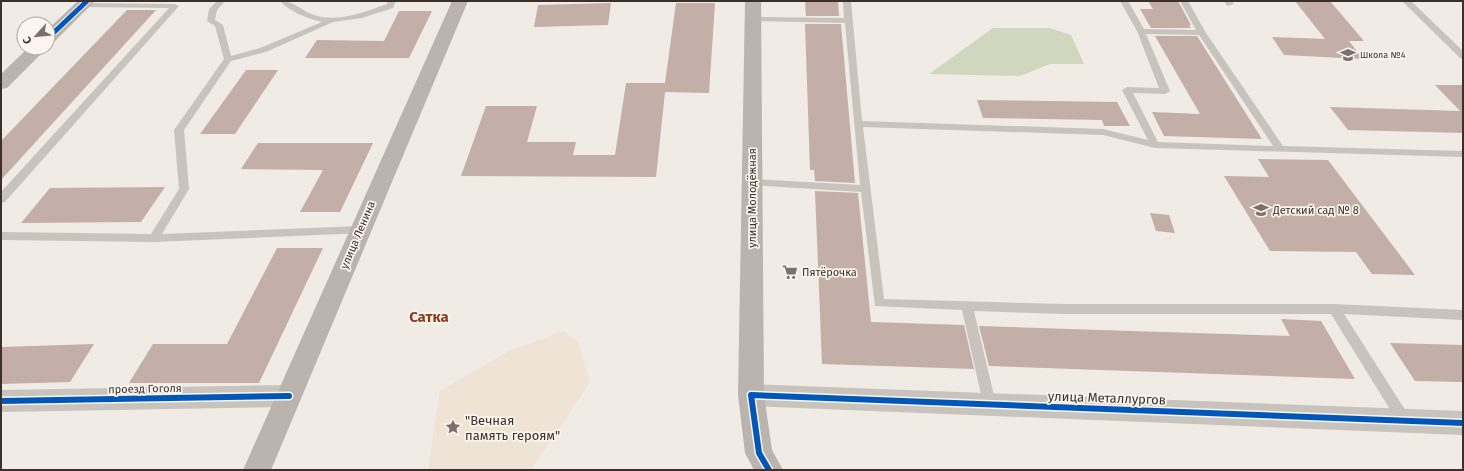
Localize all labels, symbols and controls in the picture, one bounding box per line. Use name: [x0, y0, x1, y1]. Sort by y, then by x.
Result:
north arrow: [16, 16, 56, 56]
text: С: [20, 34, 35, 46]
school or university icon: Школа №4: [1339, 46, 1357, 64]
place label: Школа №4: [1360, 50, 1406, 60]
street label: улица Молодёжная: [746, 148, 759, 248]
street label: улица Ленина: [338, 199, 378, 271]
school or university icon: Детский сад № 8: [1252, 201, 1270, 219]
place label: Детский сад № 8: [1272, 204, 1359, 217]
supermarket icon: Пятёрочка: [781, 263, 799, 281]
place label: Пятёрочка: [802, 266, 857, 279]
district label: Сатка: [409, 308, 449, 326]
street label: проезд Гоголя: [108, 382, 182, 396]
street label: улица Металлургов: [1048, 388, 1166, 408]
place label: "Вечная память героям": [465, 413, 560, 443]
place icon: "Вечная память героям": [444, 418, 462, 436]

